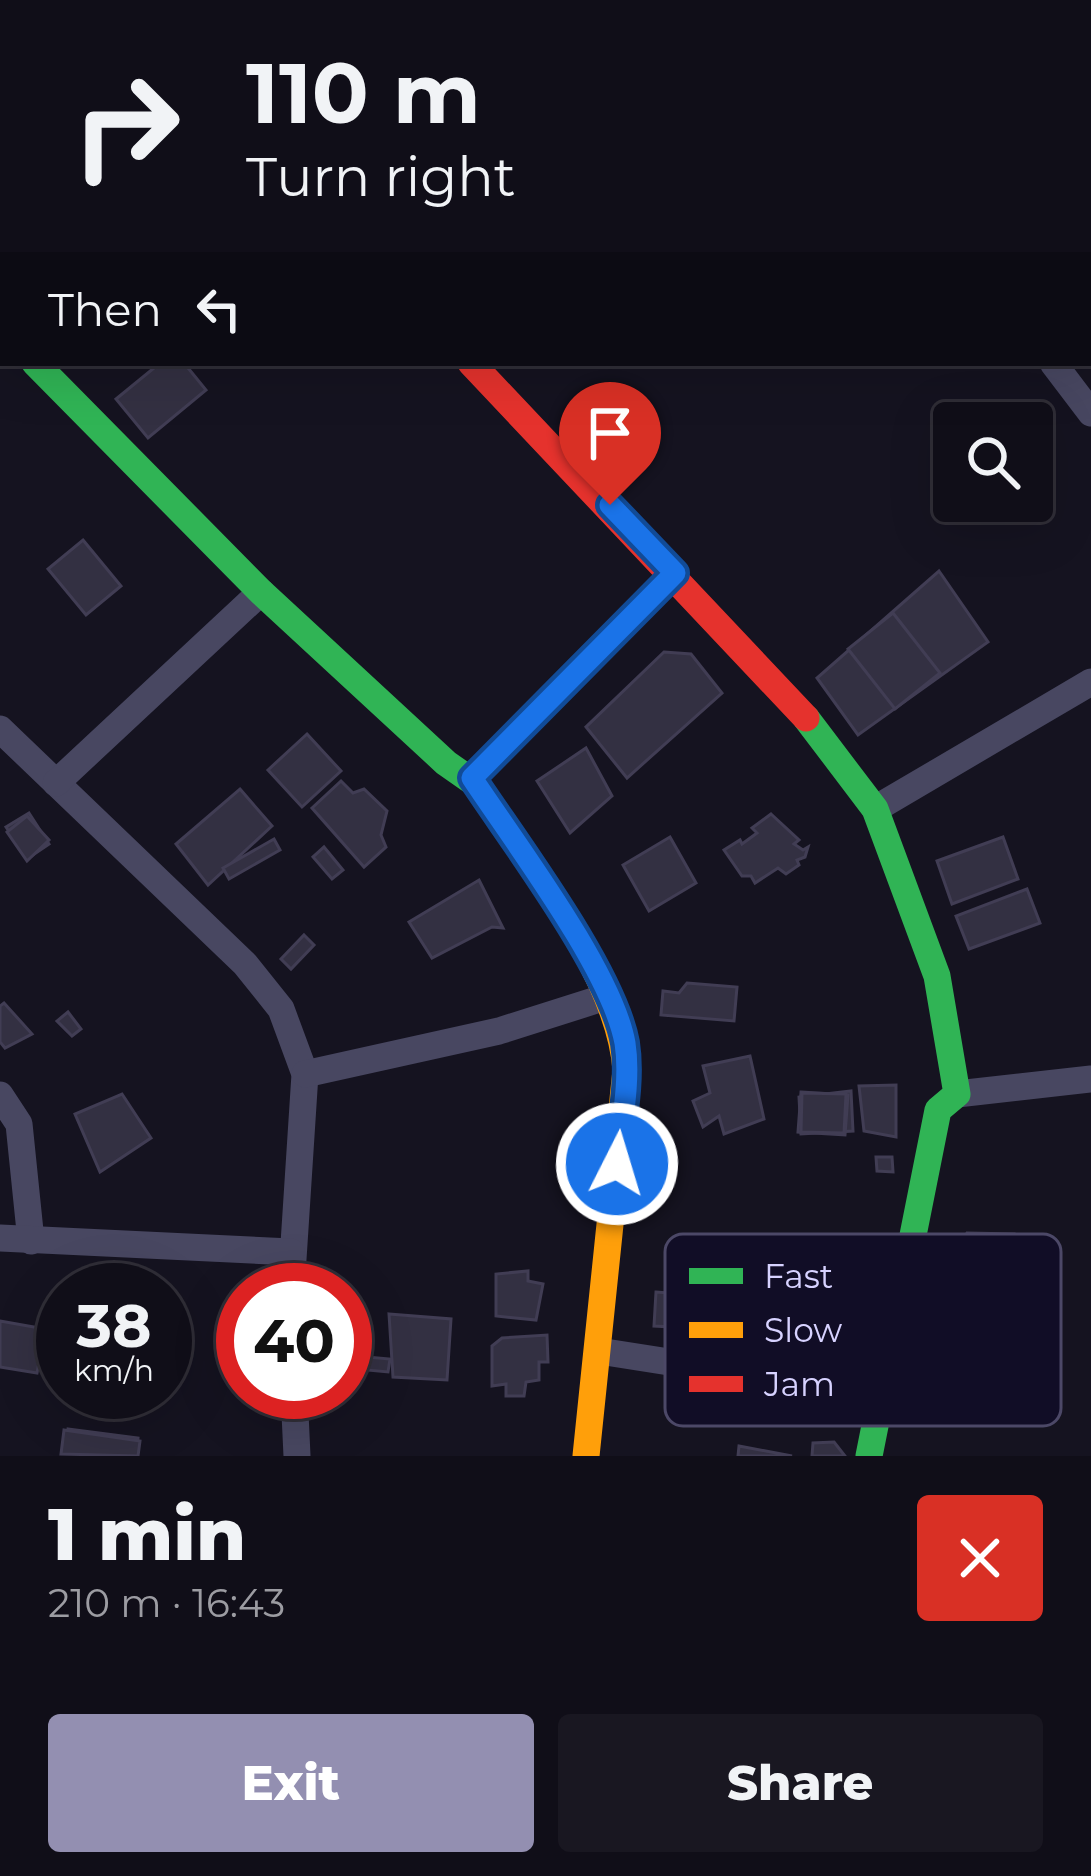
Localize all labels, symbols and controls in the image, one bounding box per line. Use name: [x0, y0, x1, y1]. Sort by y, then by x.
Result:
text: 110 m: [246, 42, 481, 144]
icon: right: [48, 48, 204, 204]
text: Turn right: [246, 144, 516, 210]
icon: left: [186, 276, 252, 342]
text: Then: [48, 282, 162, 337]
pin: [559, 382, 661, 505]
icon: arrive: [577, 400, 643, 466]
map controls: [933, 402, 1053, 522]
button: search: [933, 402, 1053, 522]
position arrow: [554, 1101, 680, 1227]
legend: [665, 1234, 1061, 1426]
text: Fast: [764, 1256, 833, 1296]
speed limit sign: 40: [216, 1263, 372, 1419]
text: 38: [76, 1289, 152, 1362]
text: Slow: [764, 1310, 842, 1350]
text: km/h: [74, 1352, 154, 1389]
text: Jam: [763, 1364, 835, 1404]
text: 1 min: [48, 1490, 246, 1578]
button: close: [917, 1495, 1043, 1621]
text: 210 m · 16:43: [48, 1579, 285, 1627]
button: Exit: [48, 1714, 534, 1852]
button: Share: [558, 1714, 1043, 1852]

